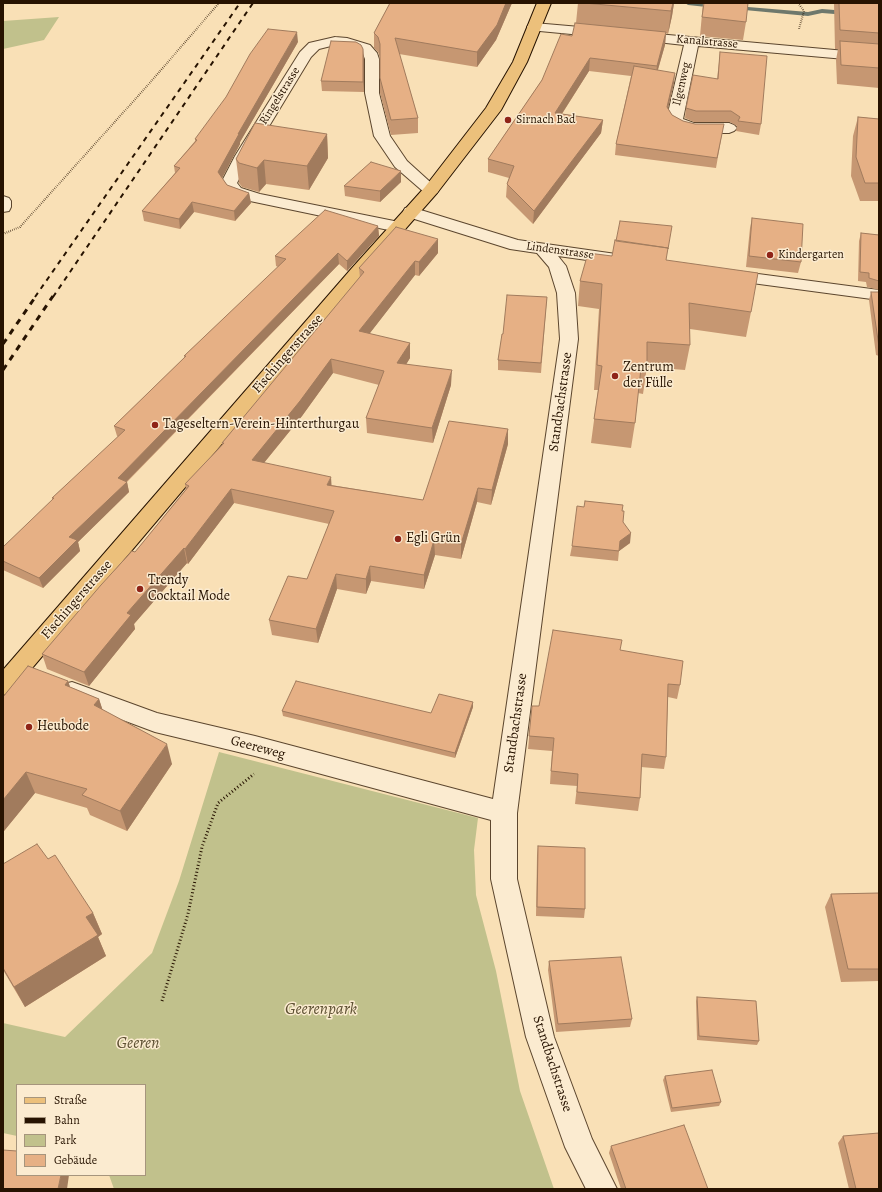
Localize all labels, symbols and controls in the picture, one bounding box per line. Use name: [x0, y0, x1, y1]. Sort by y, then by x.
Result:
street label: Kanalstrasse: [676, 32, 738, 52]
street label: Ilgenweg: [670, 61, 694, 107]
street label: Ringelstrasse: [257, 64, 303, 128]
place label: Sirnach Bad: [516, 113, 575, 127]
marker: Sirnach Bad: [503, 115, 513, 125]
street label: Lindenstrasse: [525, 239, 595, 263]
place label: Kindergarten: [778, 248, 844, 262]
marker: Kindergarten: [765, 250, 775, 260]
street label: Fischingerstrasse: [249, 311, 327, 397]
street label: Standbachstrasse: [546, 351, 576, 453]
place label: Zentrum der Fülle: [623, 360, 674, 392]
marker: Zentrum der Fülle: [610, 371, 620, 381]
place label: Tageseltern-Verein-Hinterthurgau: [163, 417, 359, 433]
marker: Tageseltern-Verein-Hinterthurgau: [150, 420, 160, 430]
place label: Egli Grün: [406, 531, 461, 547]
marker: Egli Grün: [393, 534, 403, 544]
street label: Fischingerstrasse: [38, 557, 116, 643]
place label: Trendy Cocktail Mode: [148, 573, 230, 606]
marker: Trendy Cocktail Mode: [135, 584, 145, 594]
street label: Standbachstrasse: [501, 672, 531, 774]
place label: Heubode: [37, 719, 89, 735]
marker: Heubode: [24, 722, 34, 732]
street label: Geereweg: [229, 733, 287, 763]
park label: Geerenpark: [285, 1000, 357, 1020]
street label: Standbachstrasse: [529, 1014, 575, 1114]
park label: Geeren: [116, 1034, 160, 1054]
legend: [16, 1084, 146, 1176]
text: Straße: [54, 1092, 87, 1108]
text: Bahn: [54, 1112, 80, 1128]
text: Park: [54, 1132, 77, 1148]
text: Gebäude: [54, 1152, 97, 1168]

